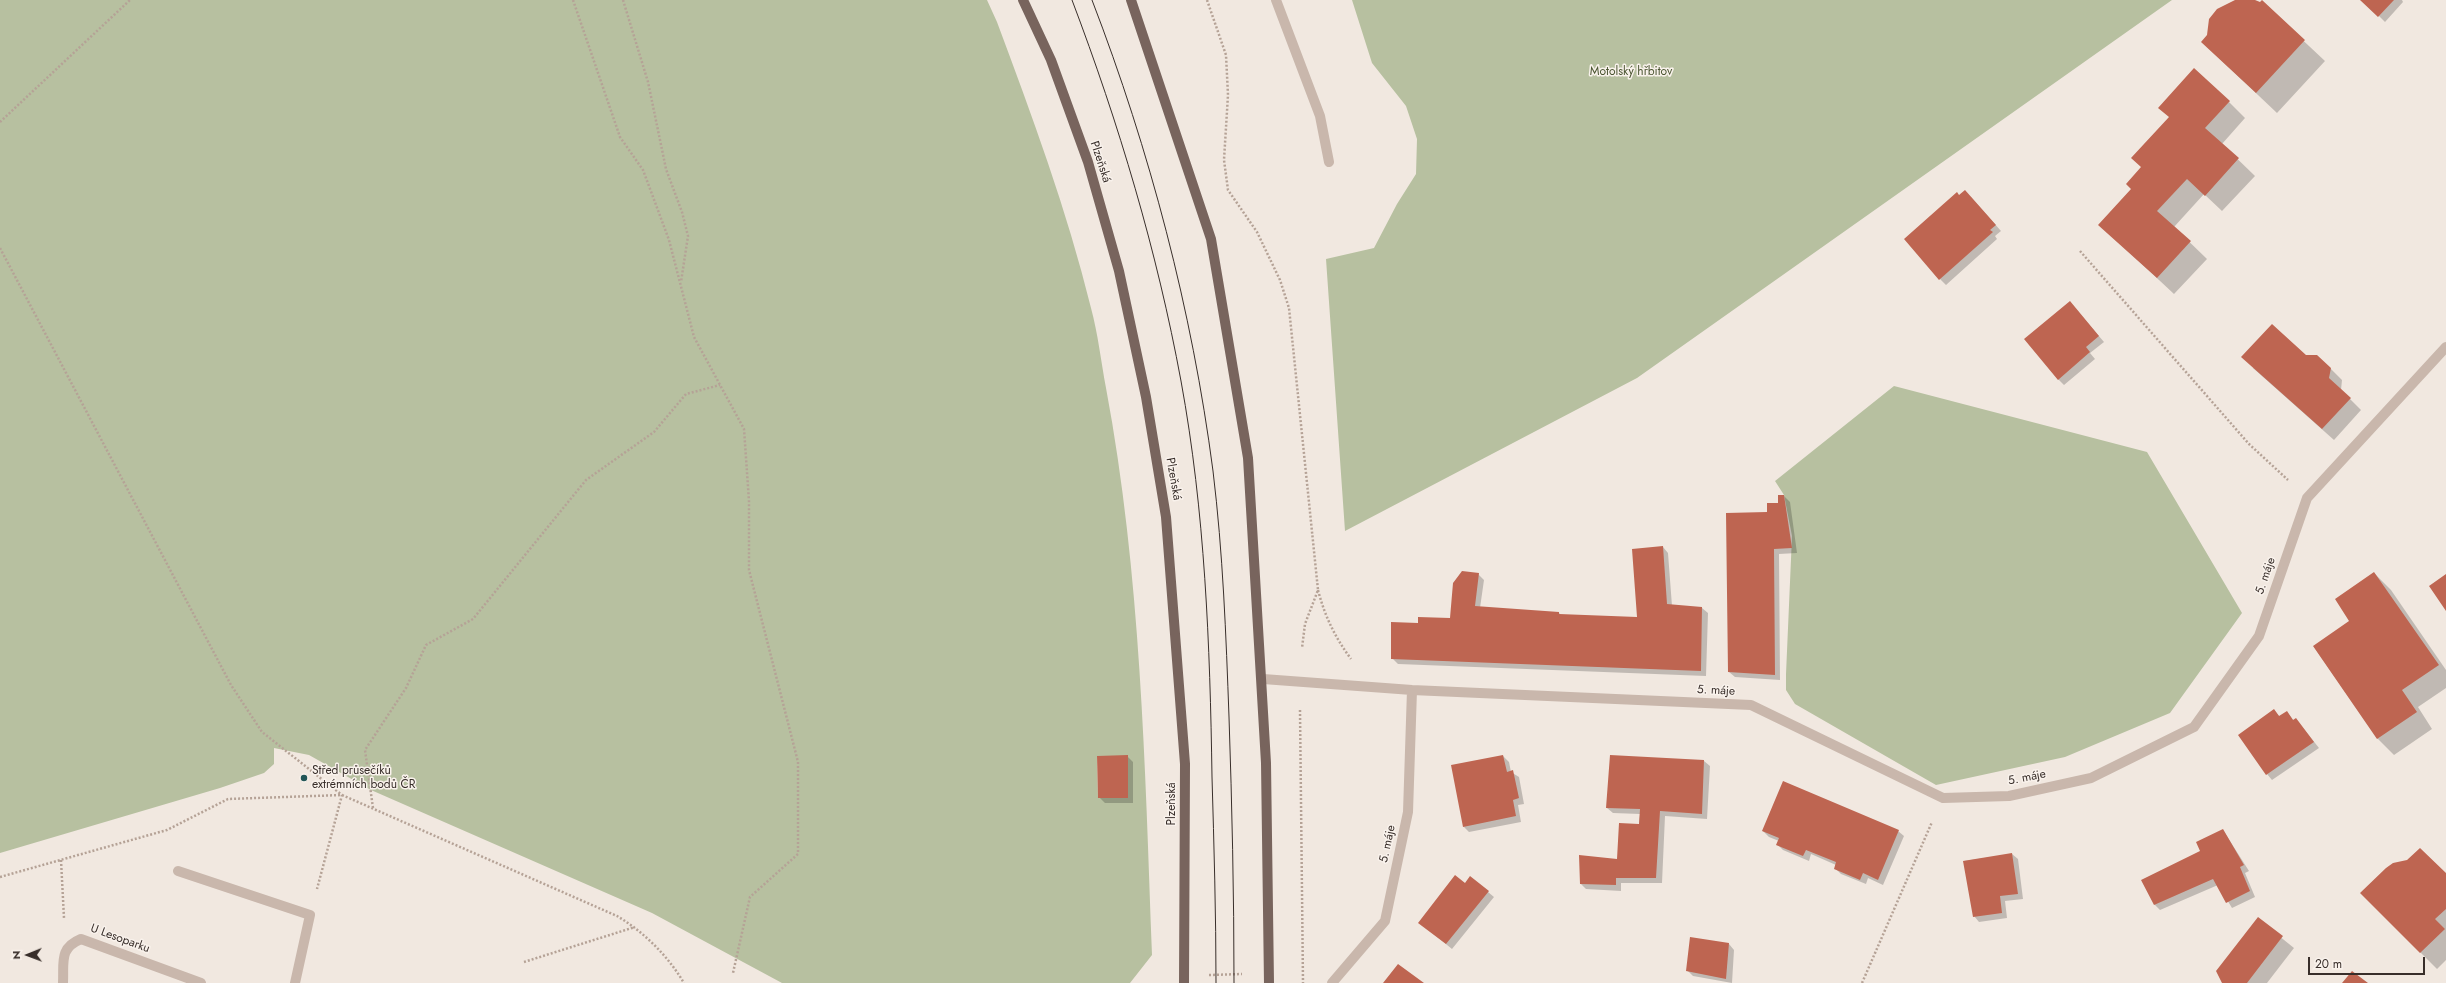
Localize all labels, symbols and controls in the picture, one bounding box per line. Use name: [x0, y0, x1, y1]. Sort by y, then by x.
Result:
park label: Motolský hřbitov: [1590, 65, 1672, 79]
street label: Plzeňská: [1086, 139, 1114, 185]
street label: Plzeňská: [1162, 457, 1184, 501]
street label: 5. máje: [2253, 556, 2279, 596]
street label: 5. máje: [1696, 683, 1736, 699]
place label: Střed průsečíků extrémních bodů ČR: [312, 764, 416, 792]
street label: 5. máje: [2007, 767, 2047, 789]
marker: Střed průsečíků extrémních bodů ČR: [299, 773, 309, 783]
street label: Plzeňská: [1165, 782, 1179, 826]
street label: 5. máje: [1377, 824, 1399, 864]
street label: U Lesoparku: [88, 922, 152, 956]
north arrow: [8, 935, 48, 975]
scale bar: [2310, 949, 2427, 975]
text: N: [8, 951, 24, 960]
text: 20 m: [2315, 955, 2342, 973]

